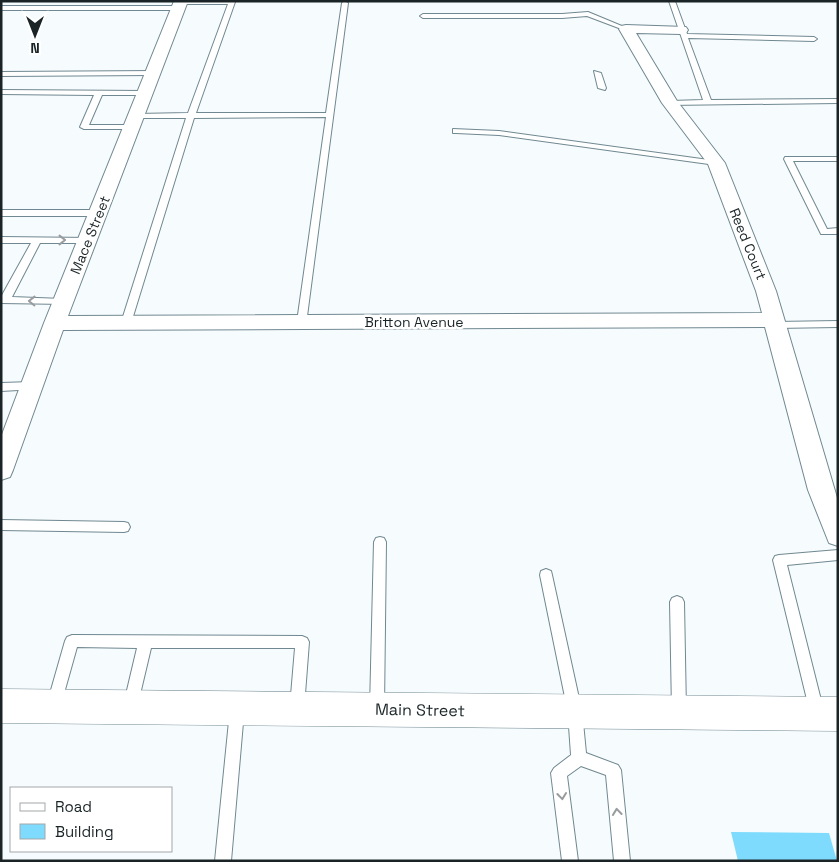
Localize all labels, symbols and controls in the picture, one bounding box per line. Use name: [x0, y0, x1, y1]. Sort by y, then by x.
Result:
north arrow: [10, 10, 60, 60]
text: N: [30, 39, 40, 57]
street label: Mace Street: [66, 193, 114, 277]
street label: Reed Court: [725, 205, 771, 283]
one-way arrow: [58, 235, 66, 245]
one-way arrow: [28, 296, 36, 306]
street label: Britton Avenue: [365, 313, 464, 331]
street label: Main Street: [375, 699, 465, 721]
legend: [10, 787, 172, 852]
one-way arrow: [556, 792, 566, 801]
text: Road: [55, 797, 92, 816]
one-way arrow: [612, 808, 623, 816]
text: Building: [55, 822, 114, 841]

